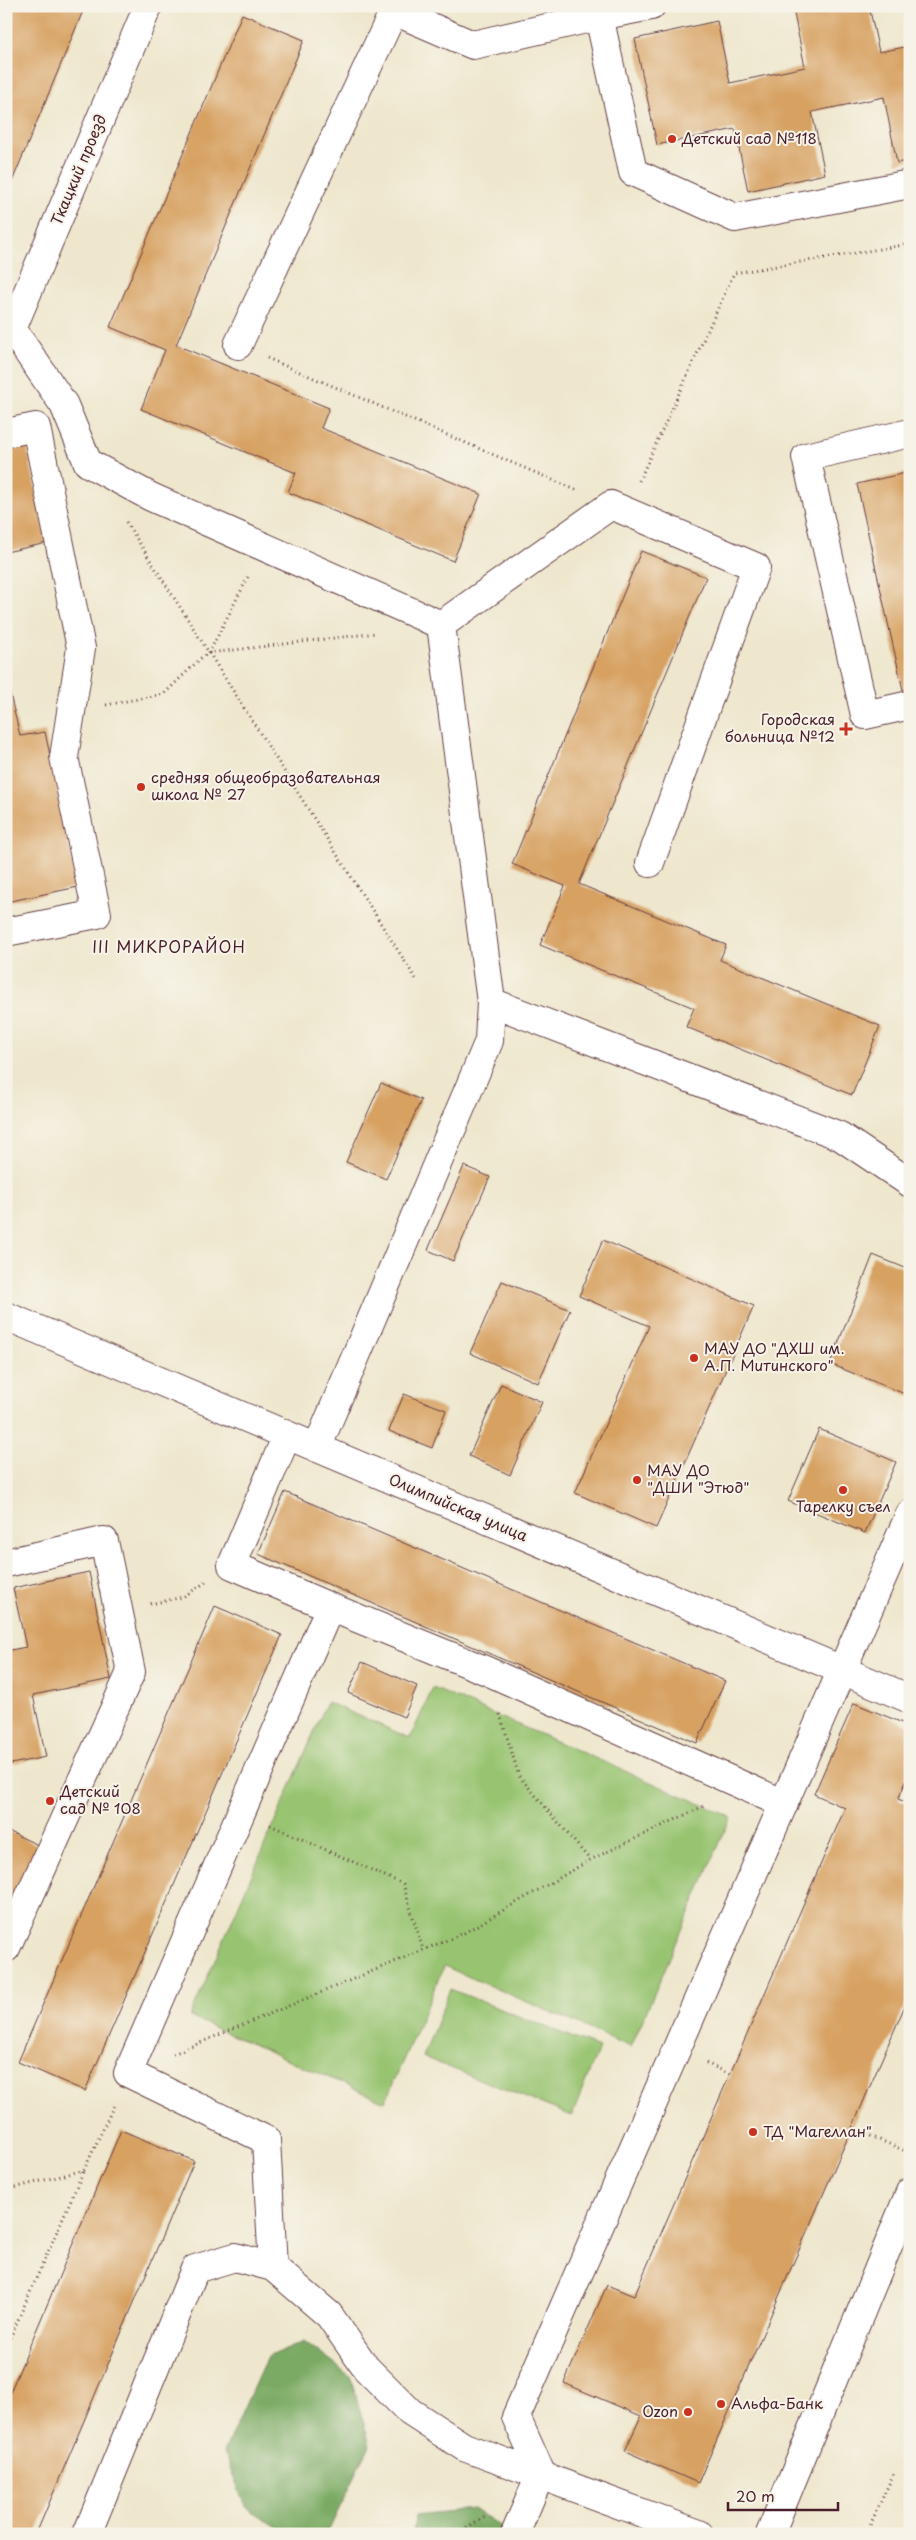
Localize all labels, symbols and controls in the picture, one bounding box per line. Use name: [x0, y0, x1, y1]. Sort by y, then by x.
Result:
street label: Ткацкий проезд: [44, 110, 111, 228]
place label: Детский сад №118: [681, 126, 817, 149]
marker: Детский сад №118: [666, 133, 678, 145]
place label: Городская больница №12: [725, 707, 835, 747]
marker: Городская больница №12: [839, 722, 853, 736]
place label: средняя общеобразовательная школа № 27: [151, 765, 381, 805]
marker: средняя общеобразовательная школа № 27: [135, 781, 147, 793]
district label: III МИКРОРАЙОН: [92, 934, 246, 958]
place label: МАУ ДО "ДХШ им. А.П. Митинского": [704, 1336, 845, 1376]
marker: МАУ ДО "ДХШ им. А.П. Митинского": [688, 1352, 700, 1364]
place label: МАУ ДО "ДШИ "Этюд": [647, 1458, 749, 1498]
street label: Олимпийская улица: [385, 1467, 532, 1547]
marker: МАУ ДО "ДШИ "Этюд": [631, 1474, 643, 1486]
marker: Тарелку съел: [837, 1484, 849, 1496]
place label: Тарелку съел: [795, 1494, 891, 1517]
place label: Детский сад № 108: [59, 1779, 141, 1819]
marker: Детский сад № 108: [44, 1795, 56, 1807]
place label: ТД "Магеллан": [763, 2119, 872, 2142]
marker: ТД "Магеллан": [747, 2126, 759, 2138]
place label: Альфа-Банк: [731, 2391, 823, 2414]
marker: Альфа-Банк: [715, 2398, 727, 2410]
place label: Ozon: [642, 2399, 678, 2422]
marker: Ozon: [682, 2406, 694, 2418]
scale bar: [728, 2480, 838, 2512]
text: 20 m: [736, 2484, 775, 2507]

